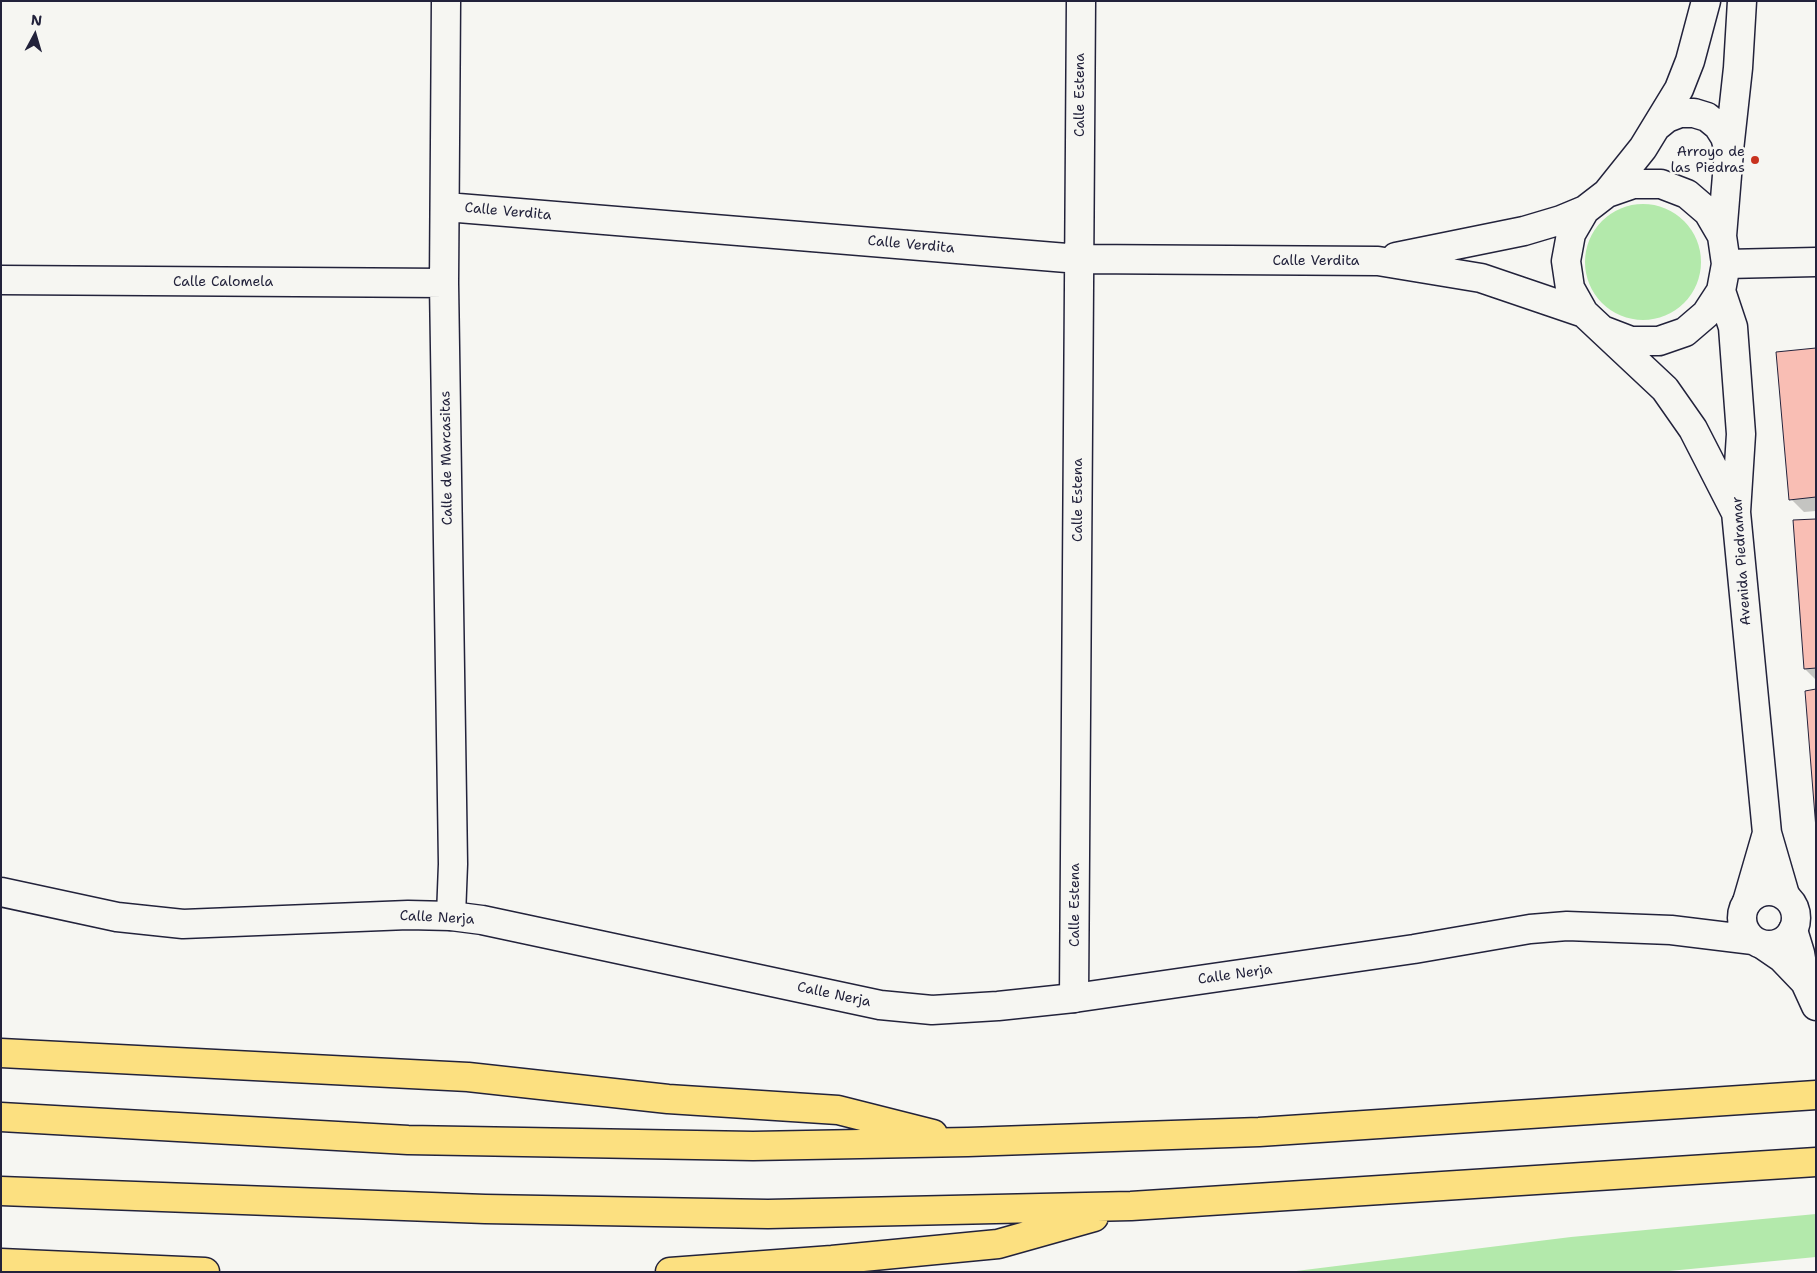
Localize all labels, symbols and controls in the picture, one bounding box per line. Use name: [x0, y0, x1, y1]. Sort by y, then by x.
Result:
north arrow: [10, 10, 60, 60]
text: N: [30, 11, 43, 30]
street label: Calle Estena: [1072, 53, 1088, 137]
place label: Arroyo de las Piedras: [1671, 144, 1745, 176]
marker: Arroyo de las Piedras: [1749, 154, 1761, 166]
street label: Calle Verdita: [464, 200, 552, 224]
street label: Calle Verdita: [867, 233, 955, 257]
street label: Calle Verdita: [1272, 253, 1360, 269]
street label: Calle Calomela: [173, 274, 273, 290]
street label: Calle de Marcasitas: [437, 391, 457, 525]
street label: Calle Estena: [1070, 458, 1086, 542]
street label: Avenida Piedramar: [1729, 496, 1755, 626]
street label: Calle Estena: [1067, 863, 1083, 947]
street label: Calle Nerja: [399, 908, 475, 928]
street label: Calle Nerja: [1197, 961, 1273, 989]
street label: Calle Nerja: [796, 979, 872, 1011]

